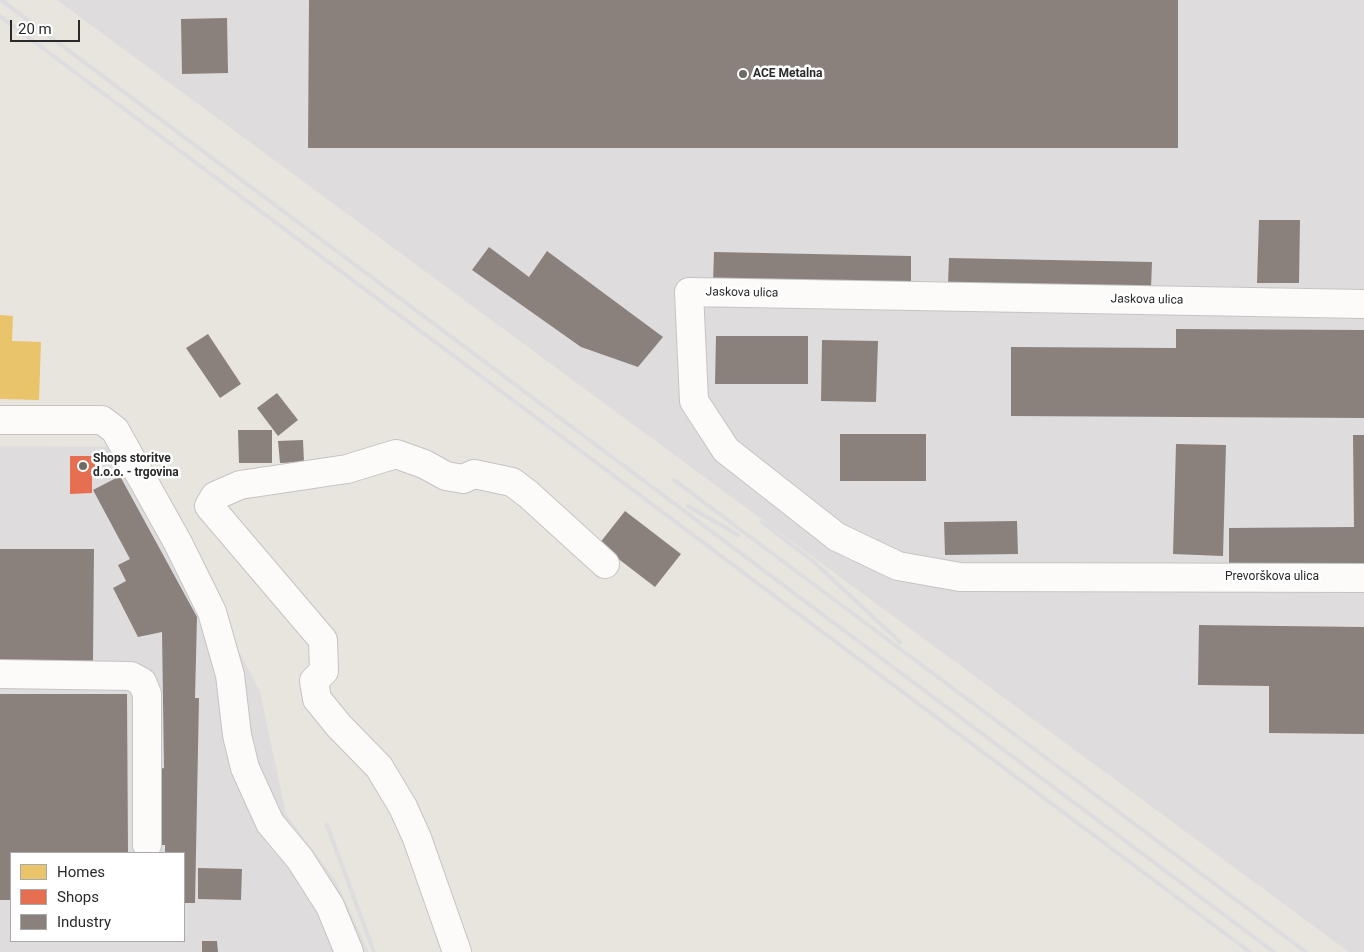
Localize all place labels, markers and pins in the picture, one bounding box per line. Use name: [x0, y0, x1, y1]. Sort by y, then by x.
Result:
place label: ACE Metalna: [753, 67, 822, 81]
marker: ACE Metalna: [737, 68, 749, 80]
place label: Shops storitve d.o.o. - trgovina: [93, 452, 179, 480]
marker: Shops storitve d.o.o. - trgovina: [77, 460, 89, 472]

